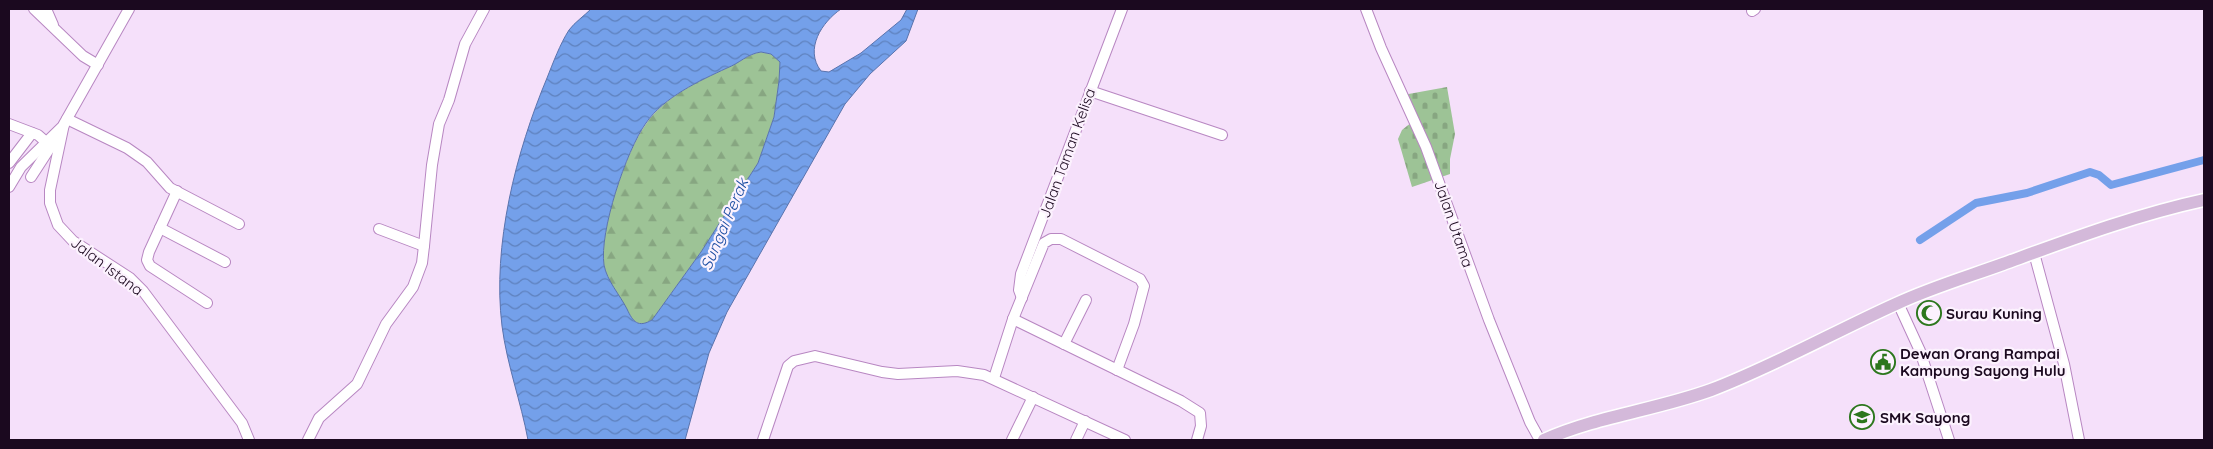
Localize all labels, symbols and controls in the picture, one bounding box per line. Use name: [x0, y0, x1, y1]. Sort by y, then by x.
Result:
street label: Jalan Taman Kelisa: [1035, 86, 1099, 220]
water label: Sungai Perak: [696, 174, 753, 273]
street label: Jalan Utama: [1430, 178, 1478, 270]
street label: Jalan Istana: [67, 233, 147, 299]
mosque icon: Surau Kuning: [1916, 300, 1942, 326]
place label: Surau Kuning: [1946, 304, 2042, 323]
place label: Dewan Orang Rampai Kampung Sayong Hulu: [1900, 344, 2066, 380]
public building icon: Dewan Orang Rampai Kampung Sayong Hulu: [1870, 349, 1896, 375]
school or university icon: SMK Sayong: [1849, 404, 1875, 430]
place label: SMK Sayong: [1880, 408, 1970, 427]

